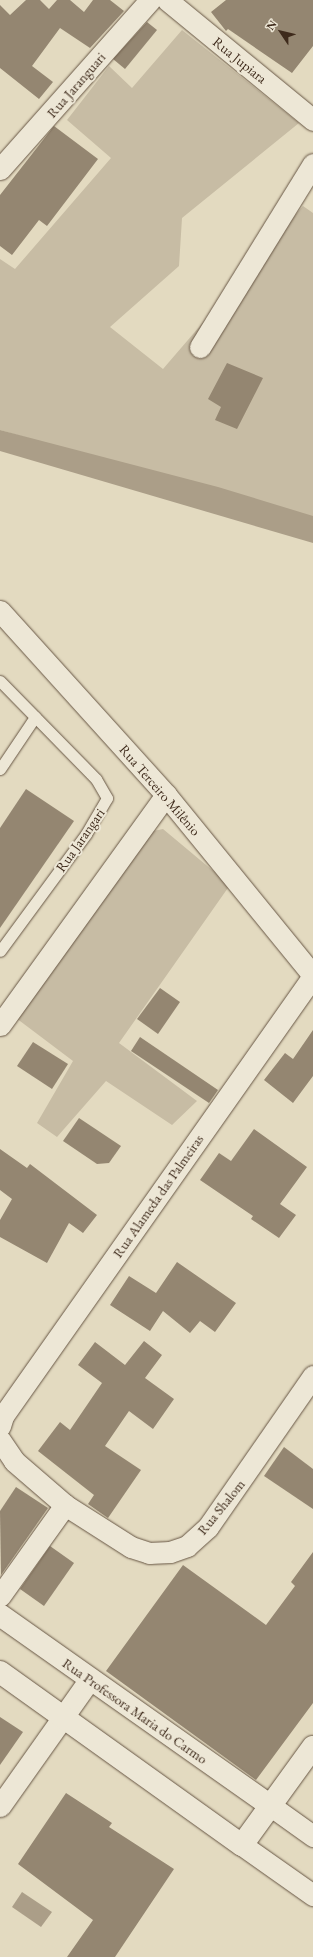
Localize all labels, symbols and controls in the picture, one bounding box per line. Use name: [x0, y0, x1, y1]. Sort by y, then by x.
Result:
north arrow: [261, 12, 301, 52]
text: N: [263, 17, 279, 33]
street label: Rua Jupiara: [210, 33, 270, 87]
street label: Rua Jaranguari: [43, 49, 109, 121]
street label: Rua Terceiro Milênio: [116, 741, 204, 839]
street label: Rua Jarangari: [52, 805, 108, 875]
street label: Rua Alameda das Palmeiras: [109, 1131, 207, 1261]
street label: Rua Shalom: [194, 1476, 248, 1538]
street label: Rua Professora Maria do Carmo: [59, 1655, 211, 1767]

